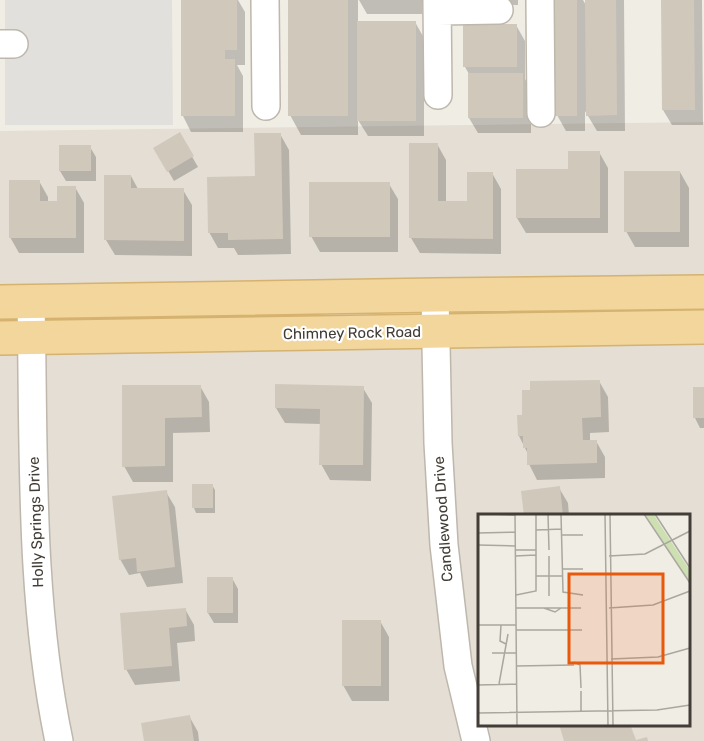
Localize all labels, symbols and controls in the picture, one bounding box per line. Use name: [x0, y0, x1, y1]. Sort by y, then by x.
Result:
street label: Chimney Rock Road: [283, 323, 421, 343]
street label: Holly Springs Drive: [25, 456, 47, 588]
street label: Candlewood Drive: [430, 456, 456, 582]
inset map: [478, 514, 689, 726]

